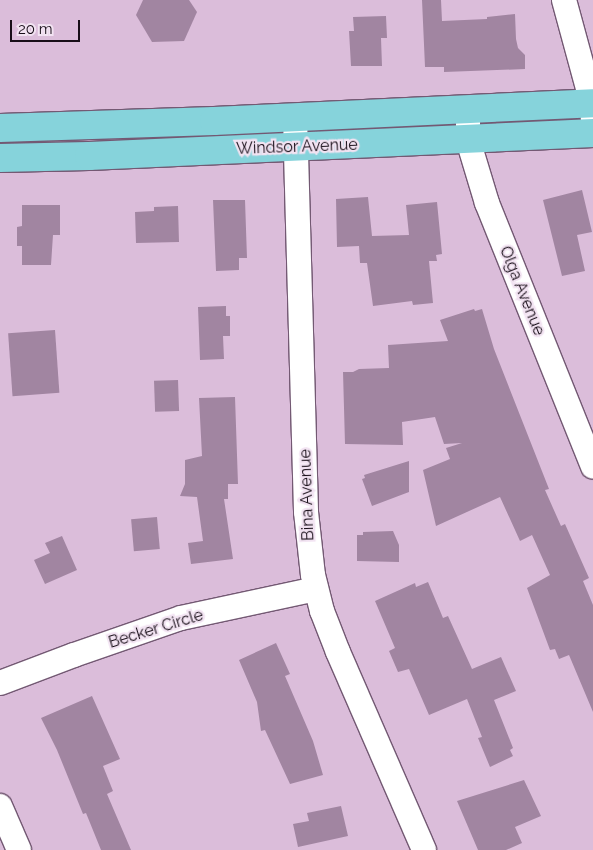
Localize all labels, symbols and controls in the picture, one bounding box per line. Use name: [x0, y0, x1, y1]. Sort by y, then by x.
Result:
scale bar: [12, 10, 82, 42]
text: 20 m: [18, 20, 53, 38]
street label: Windsor Avenue: [235, 135, 359, 159]
street label: Olga Avenue: [495, 243, 549, 339]
street label: Bina Avenue: [296, 448, 318, 542]
street label: Becker Circle: [106, 605, 206, 653]

